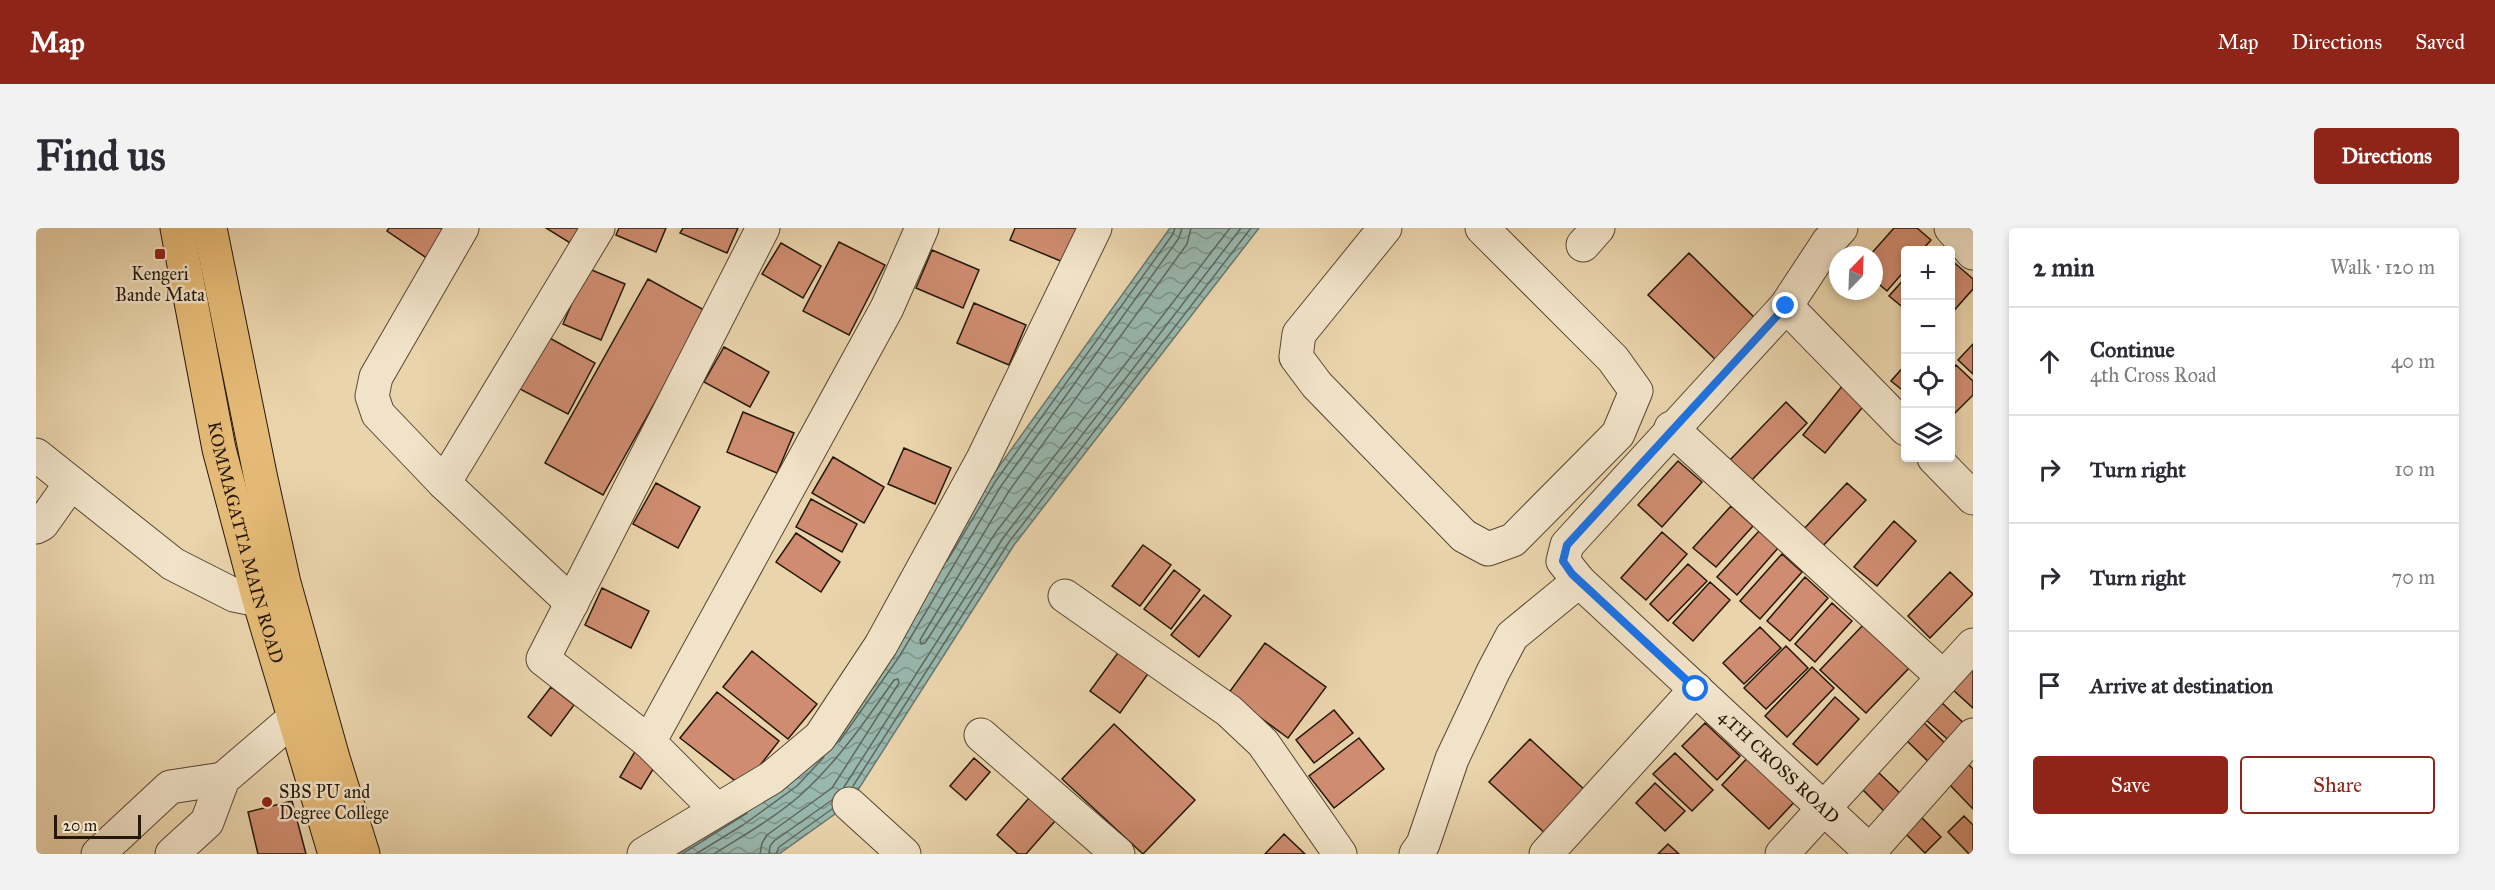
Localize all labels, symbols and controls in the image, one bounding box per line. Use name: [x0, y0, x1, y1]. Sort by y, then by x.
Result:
text: Map: [30, 25, 85, 60]
text: Map: [2218, 29, 2259, 55]
text: Directions: [2292, 29, 2382, 55]
text: Saved: [2415, 29, 2465, 55]
button: Directions: [2314, 128, 2459, 184]
text: Find us: [36, 130, 166, 182]
north arrow: [1829, 246, 1883, 300]
map controls: [1901, 246, 1955, 462]
button: +: [1901, 246, 1955, 300]
marker: Kengeri Bande Mata: [153, 247, 167, 261]
text: 2 min: [2033, 251, 2094, 283]
text: Walk · 120 m: [2330, 255, 2435, 279]
place label: Kengeri Bande Mata: [115, 263, 205, 306]
route end: [1772, 292, 1798, 318]
button: −: [1901, 300, 1955, 354]
text: Continue: [2090, 336, 2175, 363]
icon: ahead: [2033, 345, 2066, 378]
text: 40 m: [2391, 349, 2435, 373]
button: locate: [1901, 354, 1955, 408]
text: 4th Cross Road: [2090, 363, 2216, 387]
button: layers: [1901, 408, 1955, 462]
street label: KOMMAGATTA MAIN ROAD: [203, 420, 288, 666]
icon: right: [2033, 453, 2066, 486]
text: Turn right: [2090, 456, 2186, 483]
text: 10 m: [2394, 457, 2435, 481]
icon: right: [2033, 561, 2066, 594]
text: Turn right: [2090, 564, 2186, 591]
text: 70 m: [2392, 565, 2435, 589]
icon: arrive: [2033, 669, 2066, 702]
text: Arrive at destination: [2090, 672, 2273, 699]
route start: [1682, 675, 1708, 701]
street label: 4TH CROSS ROAD: [1714, 705, 1844, 828]
button: Save: [2033, 756, 2228, 814]
button: Share: [2240, 756, 2435, 814]
place label: SBS PU and Degree College: [279, 781, 389, 825]
marker: SBS PU and Degree College: [260, 795, 274, 809]
scale bar: [54, 812, 141, 840]
text: 20 m: [63, 816, 97, 835]

